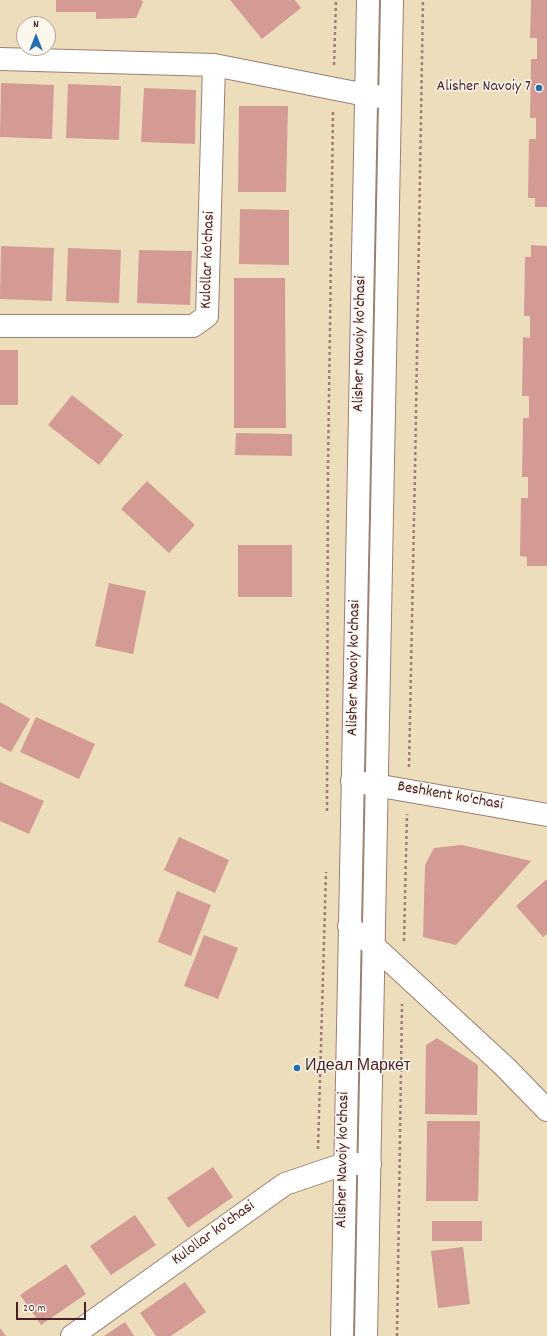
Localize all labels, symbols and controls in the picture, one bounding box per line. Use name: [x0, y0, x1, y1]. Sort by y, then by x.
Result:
north arrow: [16, 16, 56, 56]
text: N: [33, 17, 39, 33]
place label: Alisher Navoiy 7: [436, 78, 531, 98]
marker: Alisher Navoiy 7: [534, 83, 544, 93]
street label: Kulollar ko'chasi: [198, 211, 220, 309]
street label: Alisher Navoiy ko'chasi: [350, 276, 372, 412]
street label: Alisher Navoiy ko'chasi: [344, 600, 366, 736]
street label: Beshkent ko'chasi: [396, 778, 504, 816]
place label: Идеал Маркет: [305, 1058, 411, 1078]
marker: Идеал Маркет: [292, 1063, 302, 1073]
street label: Alisher Navoiy ko'chasi: [333, 1092, 355, 1228]
street label: Kulollar ko'chasi: [169, 1198, 259, 1270]
scale bar: [18, 1294, 88, 1320]
text: 20 m: [23, 1300, 46, 1317]

